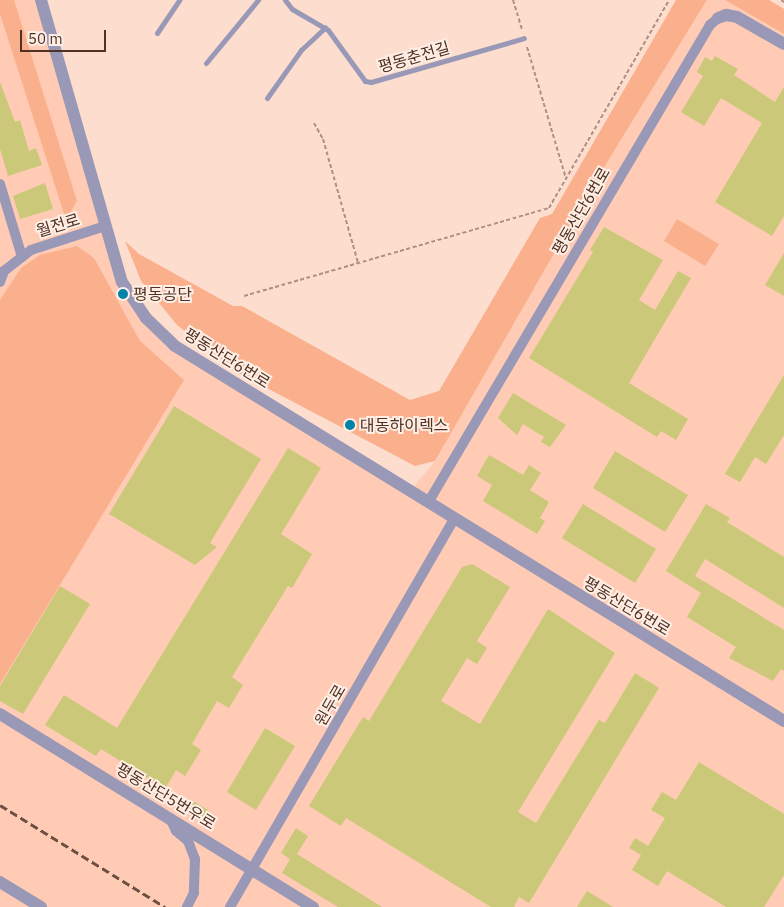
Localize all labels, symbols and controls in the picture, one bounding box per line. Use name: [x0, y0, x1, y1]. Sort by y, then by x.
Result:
scale bar: [22, 20, 109, 52]
text: 50 m: [28, 29, 63, 48]
street label: 평동춘전길: [376, 38, 452, 76]
street label: 평동산단6번로: [548, 164, 614, 258]
street label: 월전로: [34, 209, 82, 241]
place label: 평동공단: [133, 284, 192, 304]
marker: 평동공단: [117, 288, 129, 300]
street label: 평동산단6번로: [180, 324, 274, 392]
place label: 대동하이렉스: [360, 415, 448, 435]
marker: 대동하이렉스: [344, 419, 356, 431]
street label: 평동산단6번로: [580, 573, 674, 639]
street label: 원두로: [311, 681, 349, 729]
street label: 평동산단5번우로: [113, 759, 219, 833]

